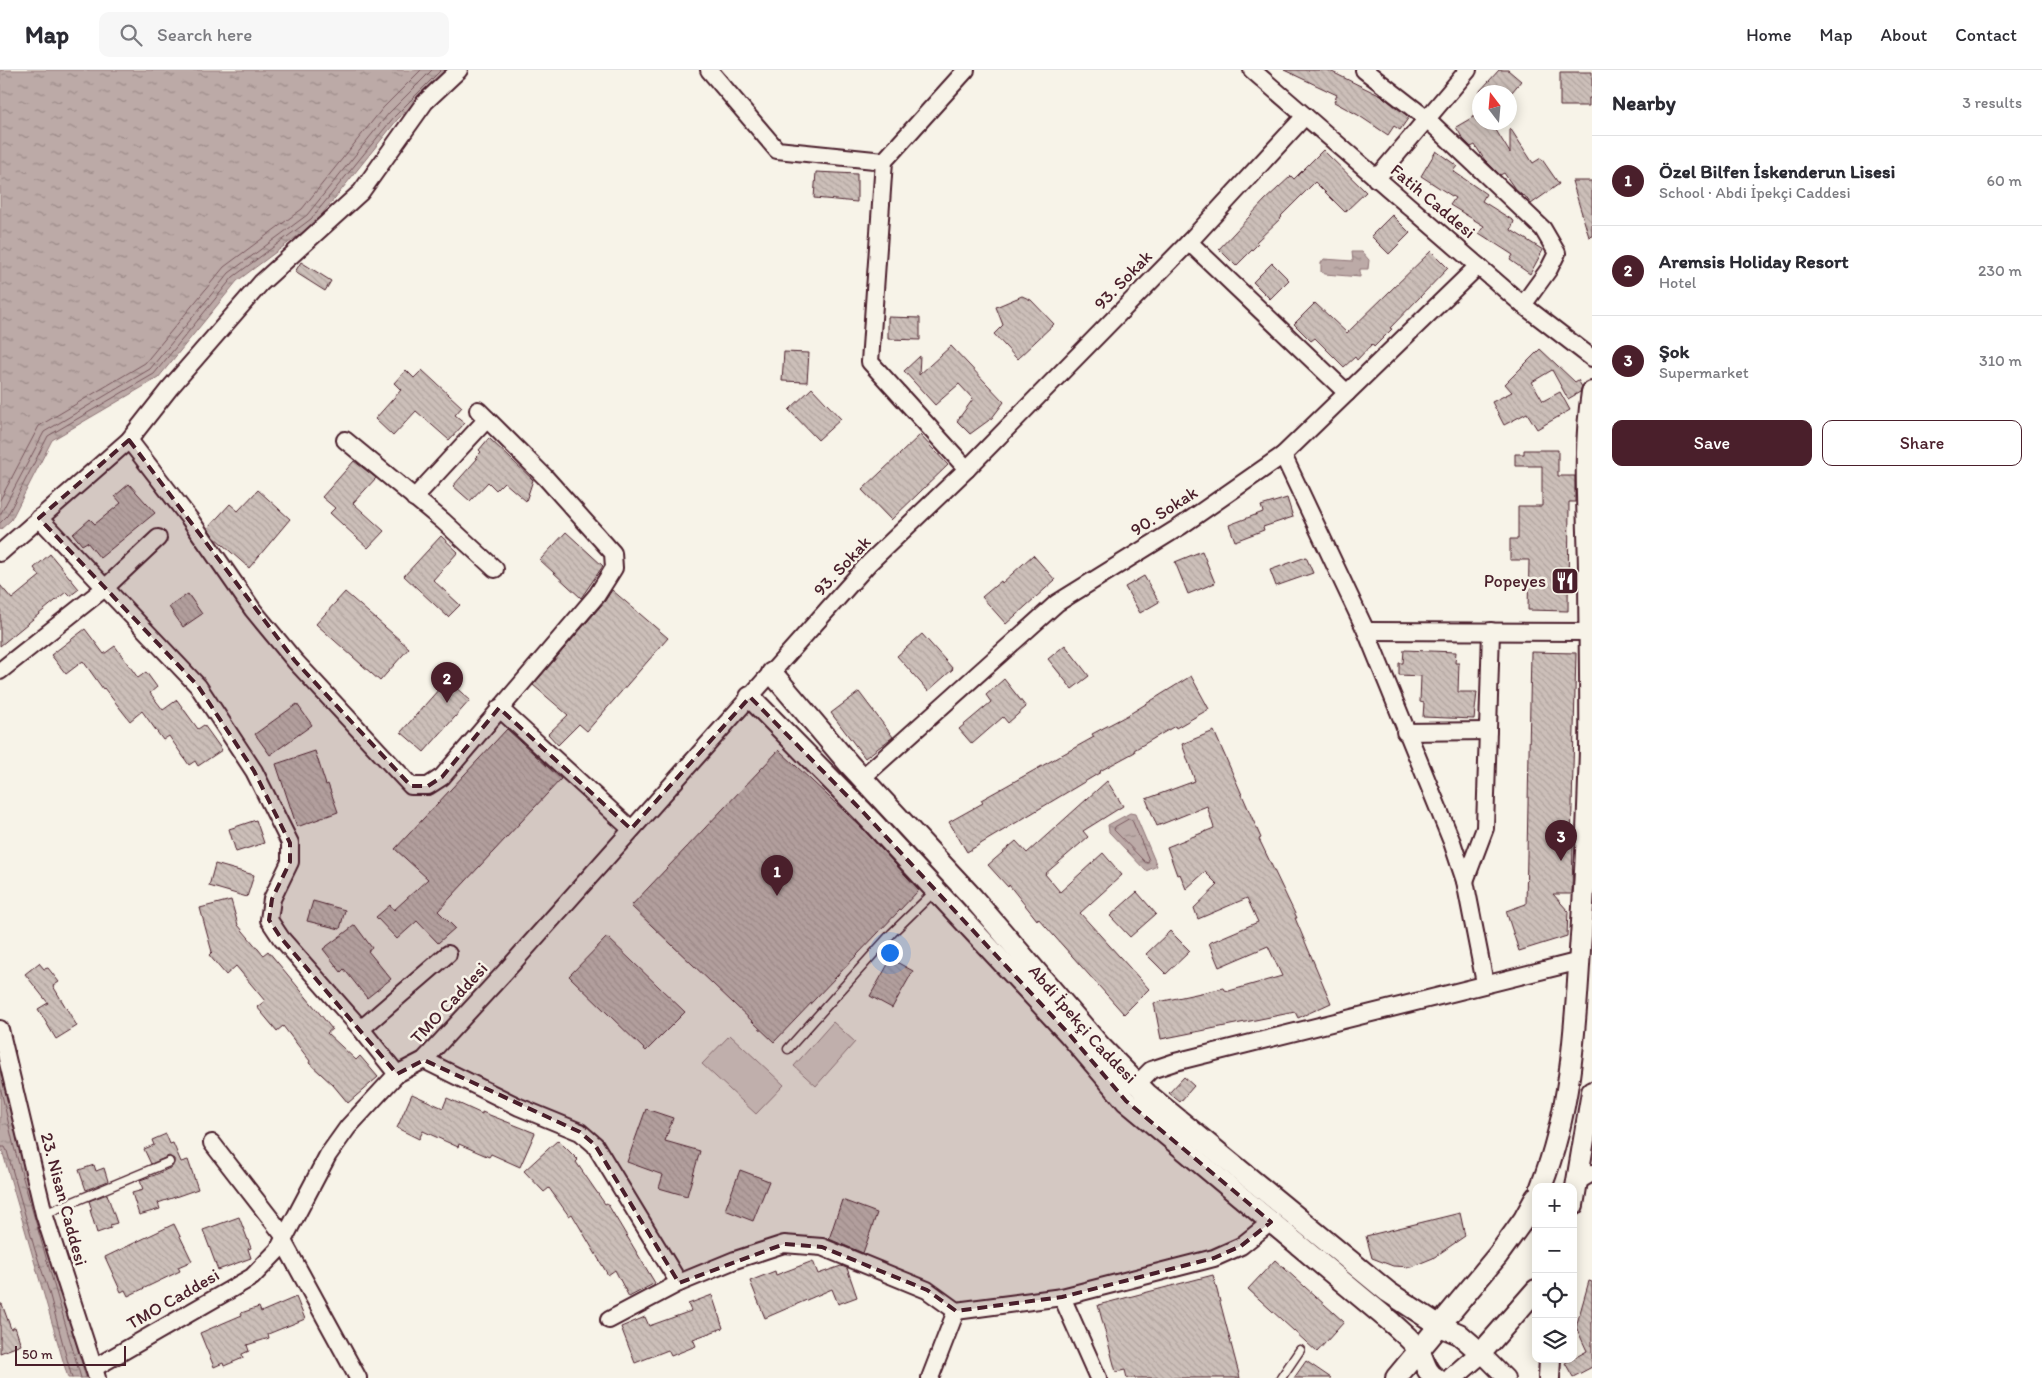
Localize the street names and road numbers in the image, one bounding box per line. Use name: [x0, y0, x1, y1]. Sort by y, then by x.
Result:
street label: Fatih Caddesi: [1386, 159, 1480, 243]
street label: 93. Sokak: [1089, 246, 1157, 314]
street label: 90. Sokak: [1126, 481, 1202, 541]
street label: 93. Sokak: [809, 531, 875, 601]
street label: TMO Caddesi: [406, 958, 492, 1048]
street label: Abdi İpekçi Caddesi: [1024, 960, 1142, 1088]
street label: 23. Nisan Caddesi: [36, 1130, 92, 1268]
street label: TMO Caddesi: [123, 1264, 223, 1334]

